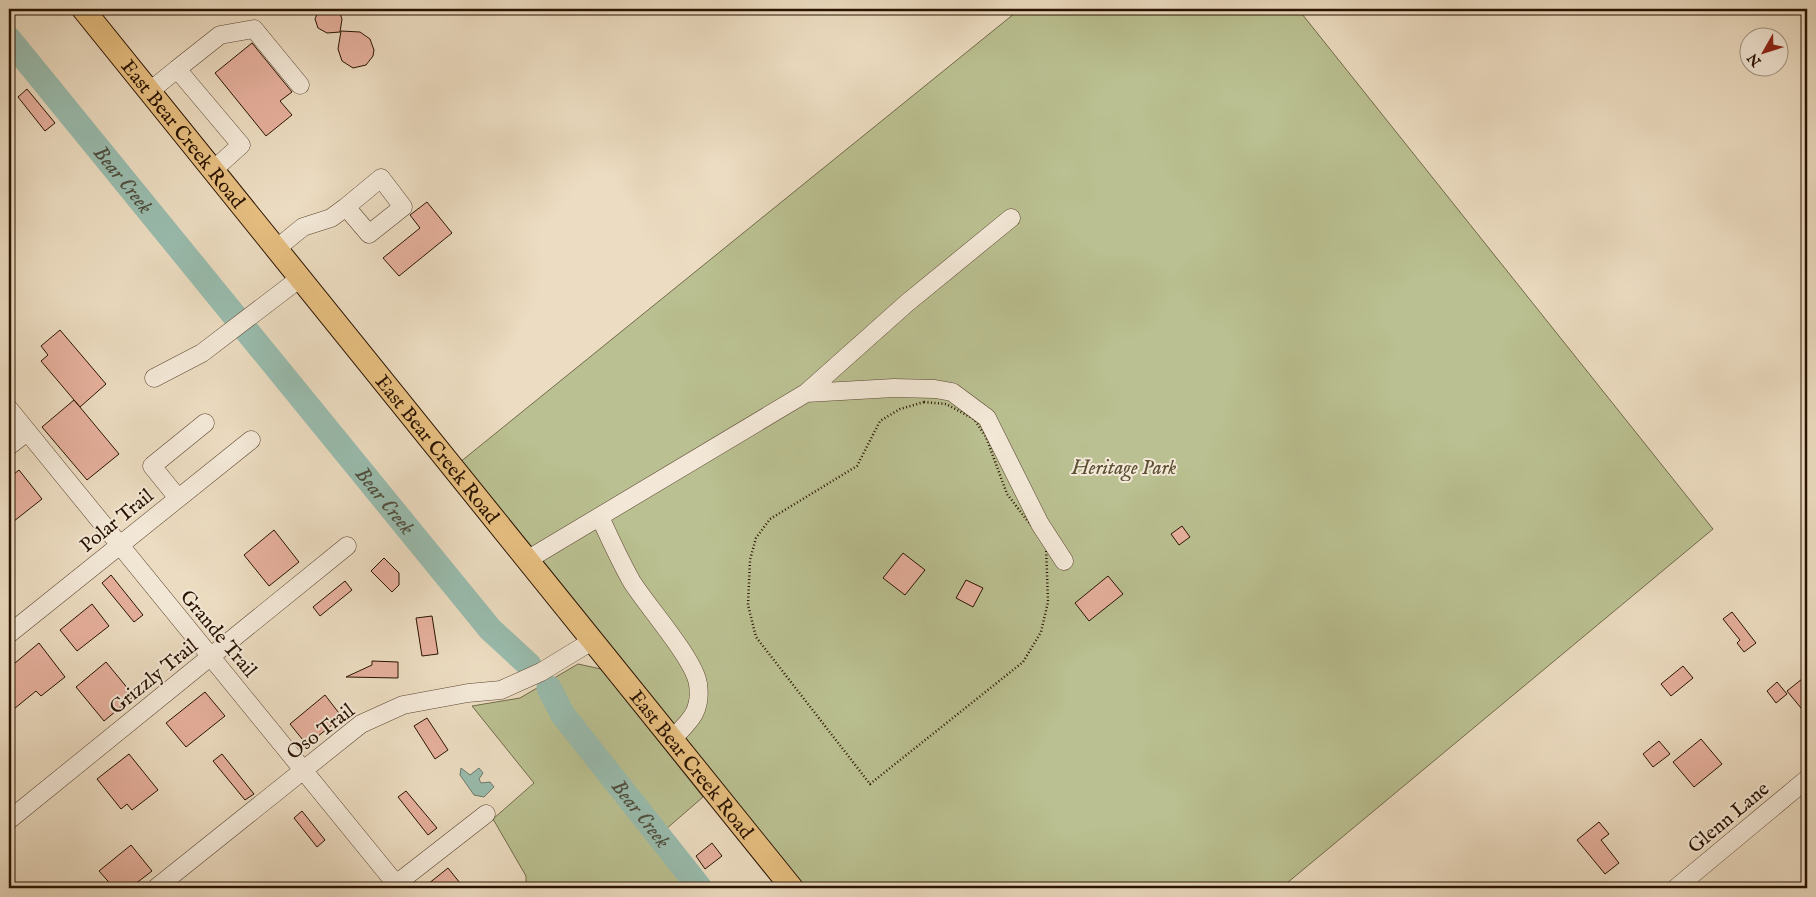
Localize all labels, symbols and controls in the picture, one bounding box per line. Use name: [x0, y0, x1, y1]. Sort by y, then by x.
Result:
north arrow: [1738, 28, 1788, 78]
text: N: [1744, 49, 1766, 71]
street label: East Bear Creek Road: [117, 53, 249, 213]
water label: Bear Creek: [89, 141, 159, 219]
street label: East Bear Creek Road: [370, 370, 504, 528]
park label: Heritage Park: [1071, 456, 1176, 482]
water label: Bear Creek: [350, 461, 420, 539]
street label: Polar Trail: [75, 484, 159, 558]
street label: Grande Trail: [174, 585, 262, 683]
street label: Grizzly Trail: [105, 634, 204, 720]
street label: East Bear Creek Road: [625, 685, 759, 843]
street label: Oso Trail: [282, 698, 360, 766]
water label: Bear Creek: [606, 774, 676, 852]
street label: Glenn Lane: [1683, 777, 1775, 859]

